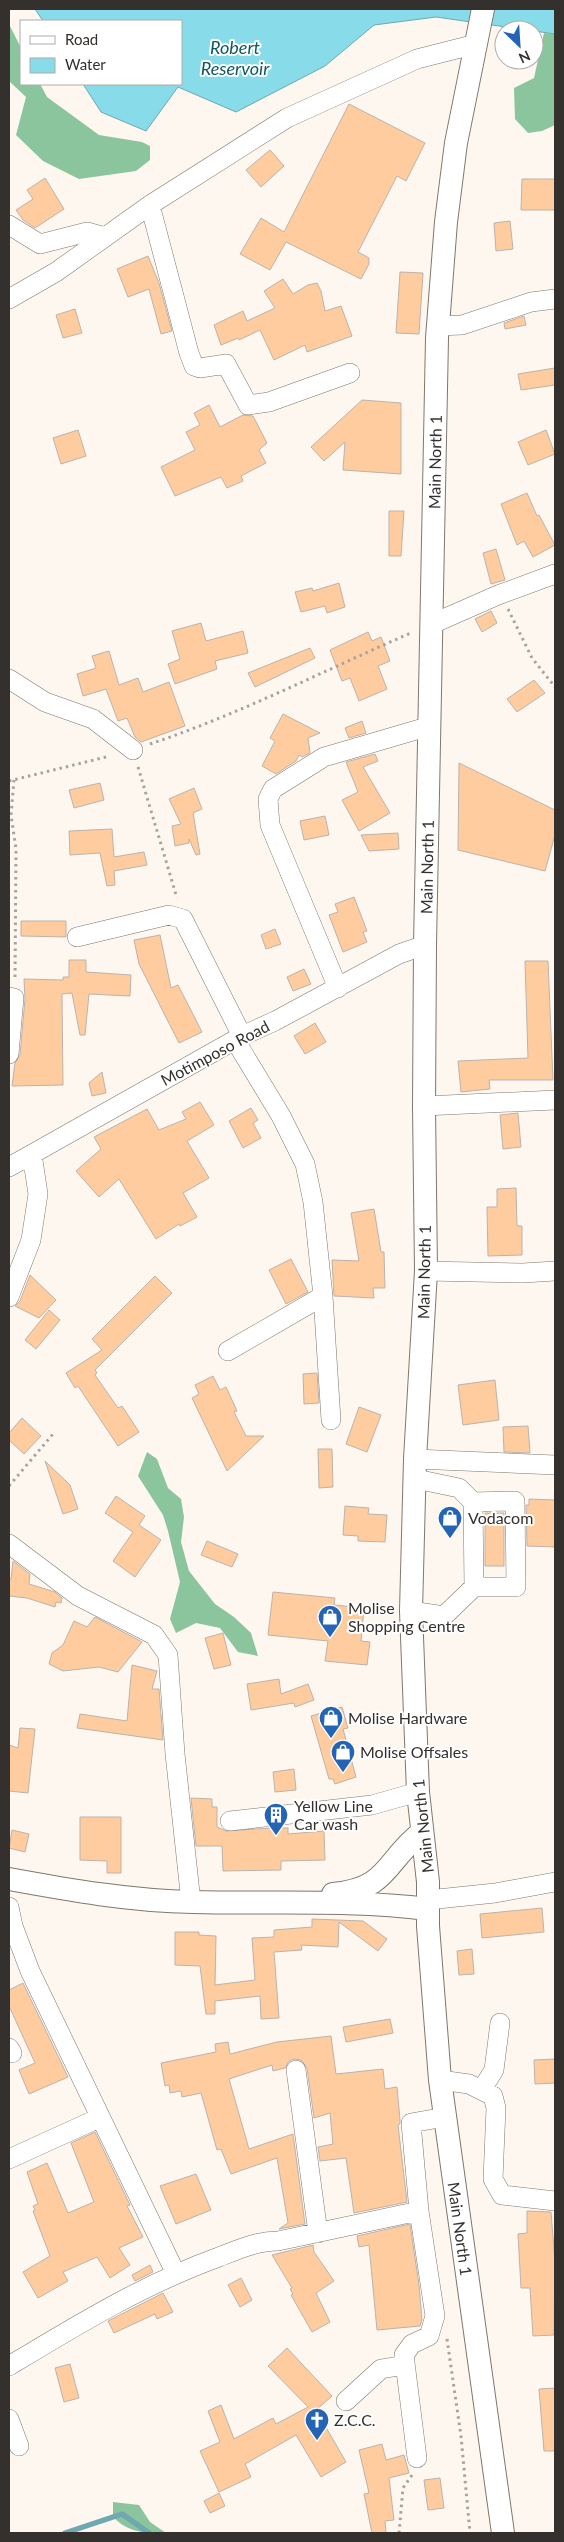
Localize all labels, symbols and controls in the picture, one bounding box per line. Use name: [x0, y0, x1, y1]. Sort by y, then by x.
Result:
legend: [20, 20, 182, 85]
north arrow: [494, 20, 544, 70]
text: Road: [65, 30, 98, 48]
water label: Robert Reservoir: [201, 36, 270, 79]
text: N: [516, 47, 533, 67]
text: Water: [65, 55, 106, 73]
street label: Main North 1: [424, 415, 445, 509]
street label: Main North 1: [416, 820, 437, 914]
street label: Motimposo Road: [157, 1016, 272, 1089]
street label: Main North 1: [413, 1225, 434, 1319]
shop icon: Vodacom: [437, 1505, 463, 1539]
place label: Vodacom: [468, 1508, 533, 1527]
place label: Molise Shopping Centre: [348, 1598, 465, 1635]
shop icon: Molise Shopping Centre: [317, 1604, 343, 1638]
shop icon: Molise Hardware: [318, 1705, 344, 1739]
place label: Molise Hardware: [348, 1708, 468, 1727]
shop icon: Molise Offsales: [330, 1739, 356, 1773]
place label: Molise Offsales: [360, 1742, 468, 1761]
street label: Main North 1: [408, 1778, 437, 1874]
place label: Yellow Line Car wash: [294, 1796, 373, 1833]
building icon: Yellow Line Car wash: [263, 1802, 289, 1836]
street label: Main North 1: [445, 2181, 476, 2277]
church icon: Z.C.C.: [304, 2407, 330, 2441]
place label: Z.C.C.: [334, 2410, 376, 2429]

